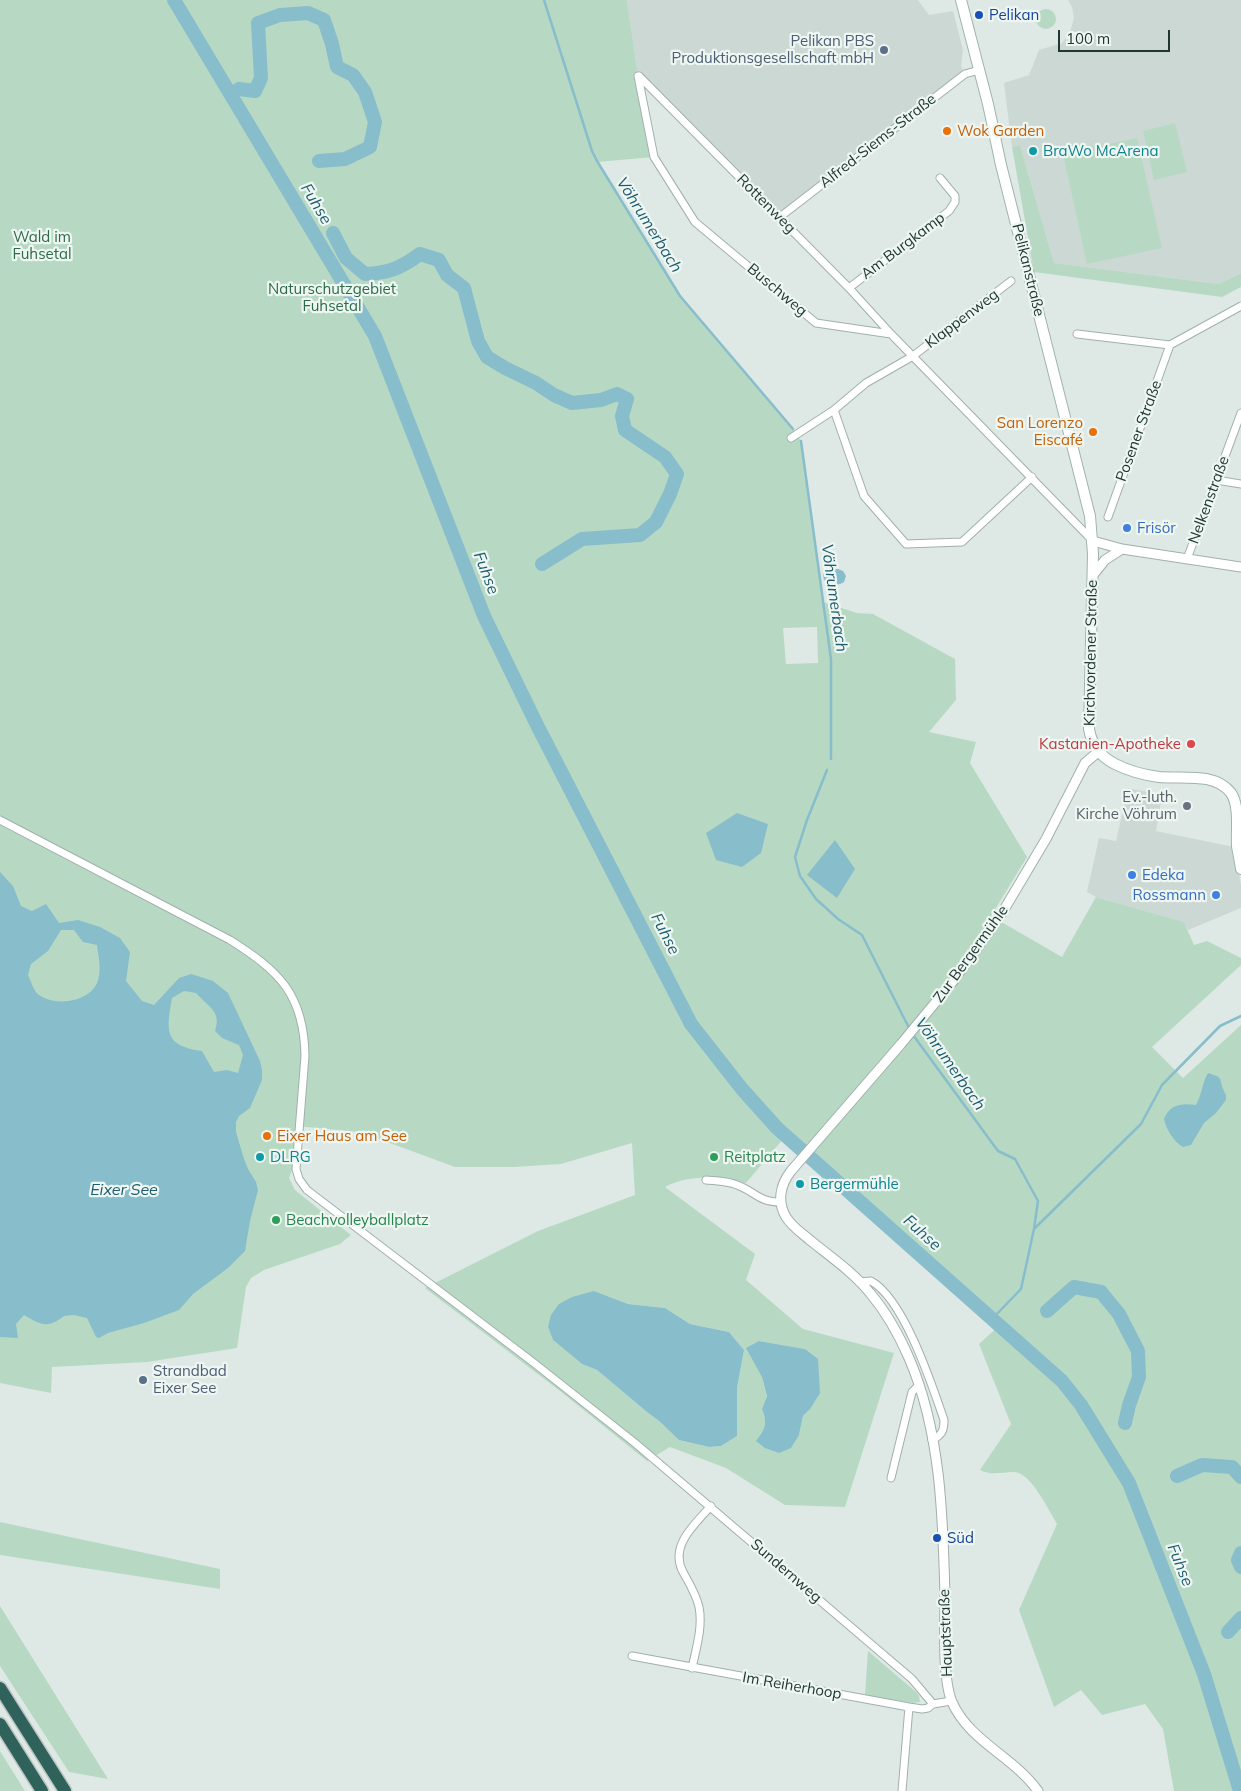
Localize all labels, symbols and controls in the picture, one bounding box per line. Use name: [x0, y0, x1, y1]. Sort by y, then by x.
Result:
place label: Pelikan: [989, 6, 1039, 24]
marker: Pelikan: [973, 9, 985, 21]
scale bar: [1061, 20, 1174, 52]
text: 100 m: [1066, 29, 1110, 48]
place label: Pelikan PBS Produktionsgesellschaft mbH: [672, 32, 874, 67]
marker: Pelikan PBS Produktionsgesellschaft mbH: [878, 44, 890, 56]
street label: Alfred-Siems-Straße: [816, 90, 940, 192]
place label: Wok Garden: [957, 122, 1044, 140]
marker: Wok Garden: [941, 125, 953, 137]
place label: BraWo McArena: [1043, 142, 1158, 160]
marker: BraWo McArena: [1027, 145, 1039, 157]
street label: Rottenweg: [733, 171, 799, 237]
water label: Vöhrumerbach: [612, 174, 686, 276]
water label: Fuhse: [296, 180, 336, 228]
street label: Am Burgkamp: [858, 209, 948, 283]
street label: Pelikanstraße: [1008, 222, 1048, 318]
park label: Wald im Fuhsetal: [12, 228, 72, 263]
street label: Buschweg: [743, 260, 811, 320]
park label: Naturschutzgebiet Fuhsetal: [268, 280, 396, 315]
street label: Klappenweg: [922, 286, 1002, 352]
street label: Posener Straße: [1112, 378, 1166, 484]
place label: San Lorenzo Eiscafé: [997, 414, 1083, 449]
marker: San Lorenzo Eiscafé: [1087, 426, 1099, 438]
street label: Nelkenstraße: [1185, 454, 1233, 546]
place label: Frisör: [1137, 519, 1176, 537]
marker: Frisör: [1121, 522, 1133, 534]
water label: Vöhrumerbach: [817, 543, 851, 653]
water label: Fuhse: [469, 549, 503, 597]
street label: Kirchvordener Straße: [1081, 580, 1101, 726]
place label: Kastanien-Apotheke: [1039, 735, 1181, 753]
marker: Kastanien-Apotheke: [1185, 738, 1197, 750]
place label: Ev.-luth. Kirche Vöhrum: [1076, 788, 1177, 823]
marker: Ev.-luth. Kirche Vöhrum: [1181, 800, 1193, 812]
place label: Edeka: [1142, 866, 1185, 884]
marker: Edeka: [1126, 869, 1138, 881]
place label: Rossmann: [1133, 886, 1206, 904]
marker: Rossmann: [1210, 889, 1222, 901]
street label: Zur Bergermühle: [930, 902, 1012, 1006]
water label: Fuhse: [646, 910, 684, 958]
water label: Vöhrumerbach: [911, 1014, 989, 1114]
place label: Eixer Haus am See: [277, 1127, 407, 1145]
marker: Eixer Haus am See: [261, 1130, 273, 1142]
place label: DLRG: [270, 1148, 311, 1166]
place label: Reitplatz: [724, 1148, 786, 1166]
marker: DLRG: [254, 1151, 266, 1163]
marker: Reitplatz: [708, 1151, 720, 1163]
place label: Bergermühle: [810, 1175, 899, 1193]
marker: Bergermühle: [794, 1178, 806, 1190]
water label: Eixer See: [90, 1180, 158, 1200]
place label: Beachvolleyballplatz: [286, 1211, 429, 1229]
water label: Fuhse: [899, 1211, 945, 1255]
marker: Beachvolleyballplatz: [270, 1214, 282, 1226]
place label: Strandbad Eixer See: [153, 1362, 227, 1397]
marker: Strandbad Eixer See: [137, 1374, 149, 1386]
place label: Süd: [947, 1529, 974, 1547]
marker: Süd: [931, 1532, 943, 1544]
street label: Sundernweg: [747, 1535, 825, 1607]
water label: Fuhse: [1163, 1541, 1197, 1589]
street label: Hauptstraße: [935, 1589, 957, 1677]
street label: Im Reiherhoop: [741, 1668, 843, 1704]

